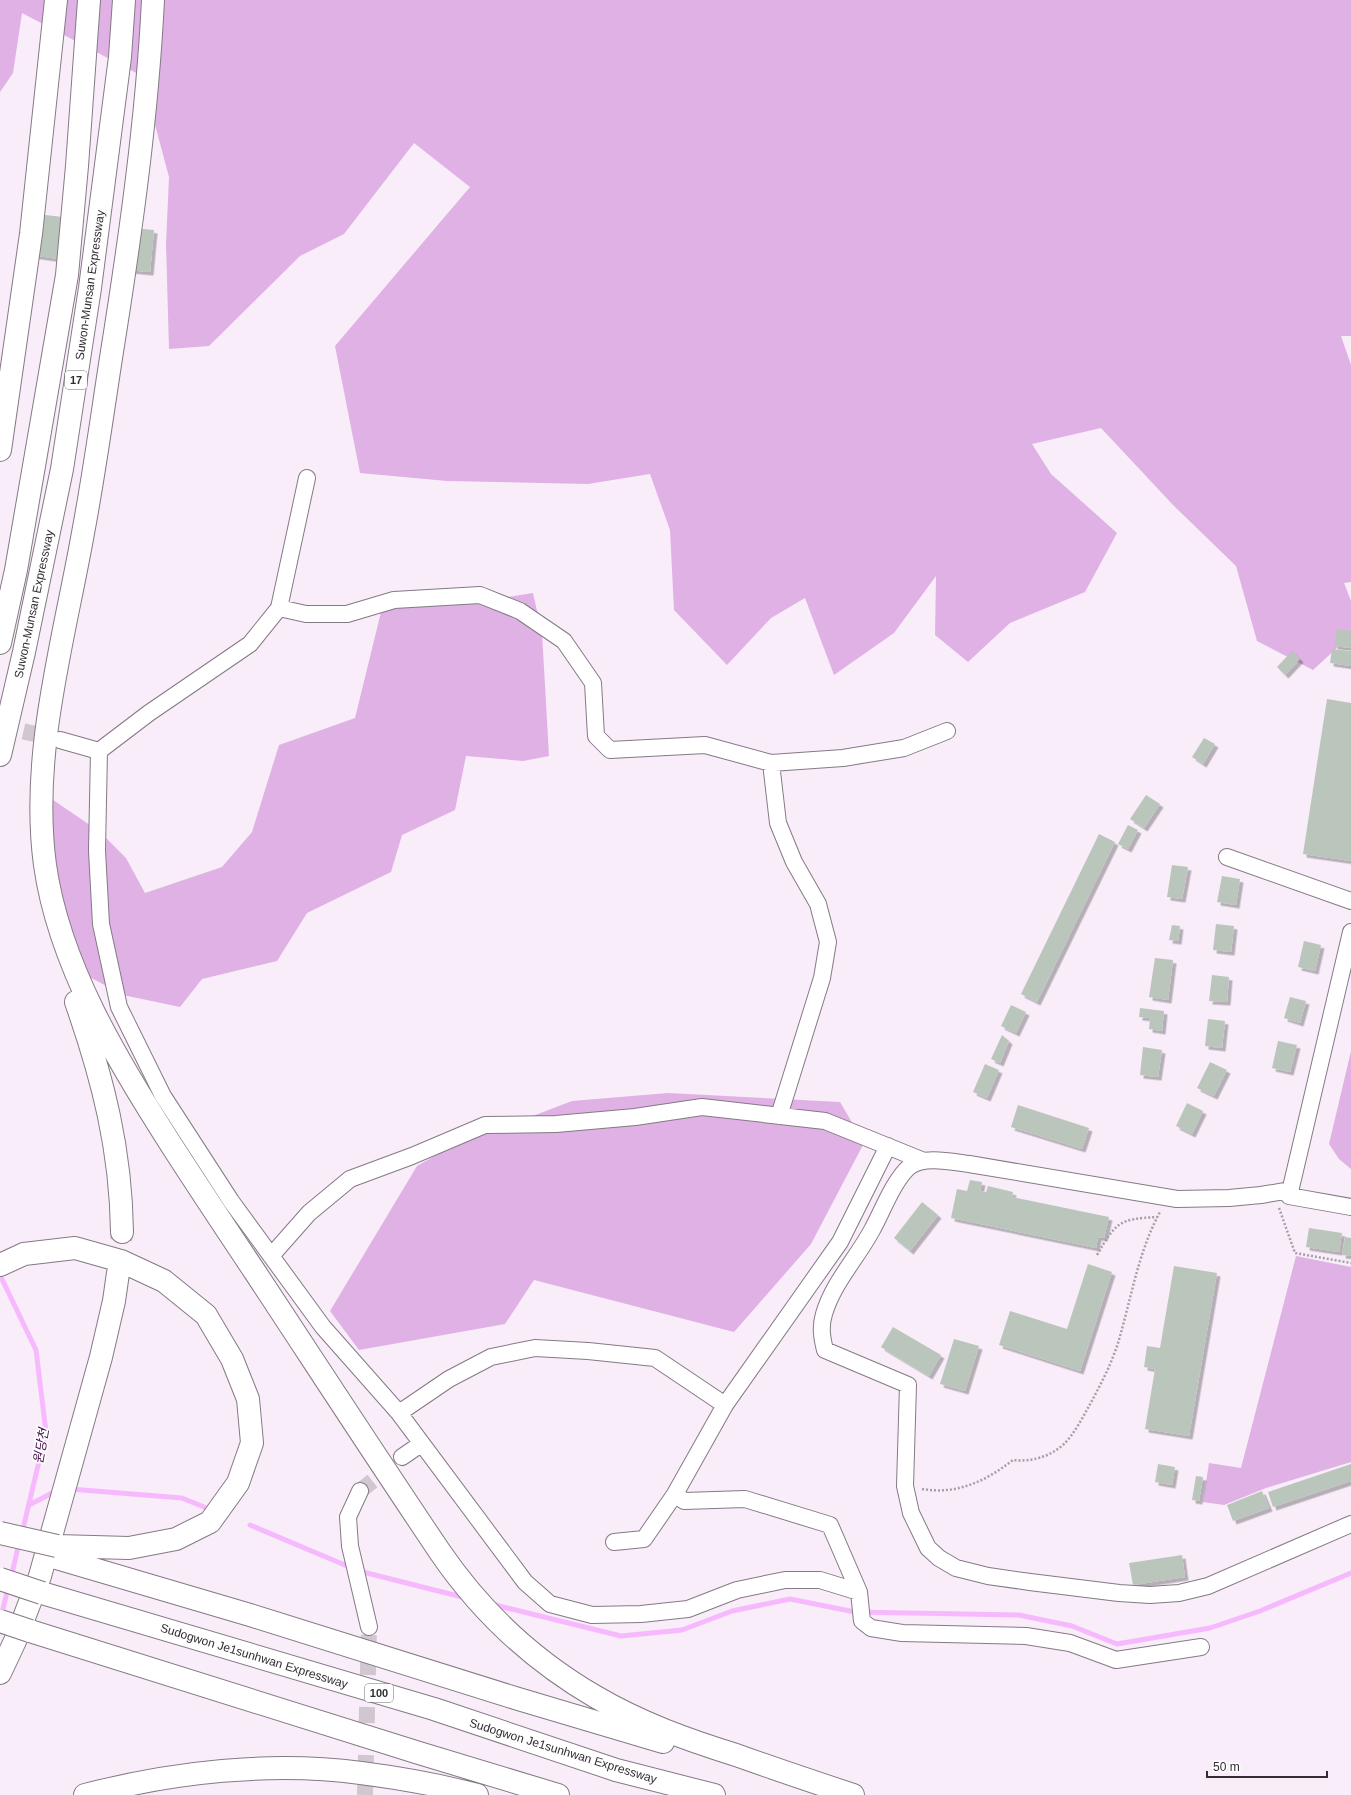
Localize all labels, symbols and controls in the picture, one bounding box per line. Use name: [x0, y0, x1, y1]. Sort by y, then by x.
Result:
street label: Suwon-Munsan Expressway: [73, 209, 107, 361]
road number: 17: [65, 371, 87, 389]
street label: Suwon-Munsan Expressway: [11, 528, 57, 680]
water label: 원당천: [30, 1426, 52, 1465]
street label: Sudogwon Je1sunhwan Expressway: [158, 1621, 350, 1691]
road number: 100: [365, 1684, 393, 1702]
street label: Sudogwon Je1sunhwan Expressway: [467, 1716, 659, 1786]
scale bar: [1207, 1753, 1327, 1779]
text: 50 m: [1213, 1760, 1240, 1774]

